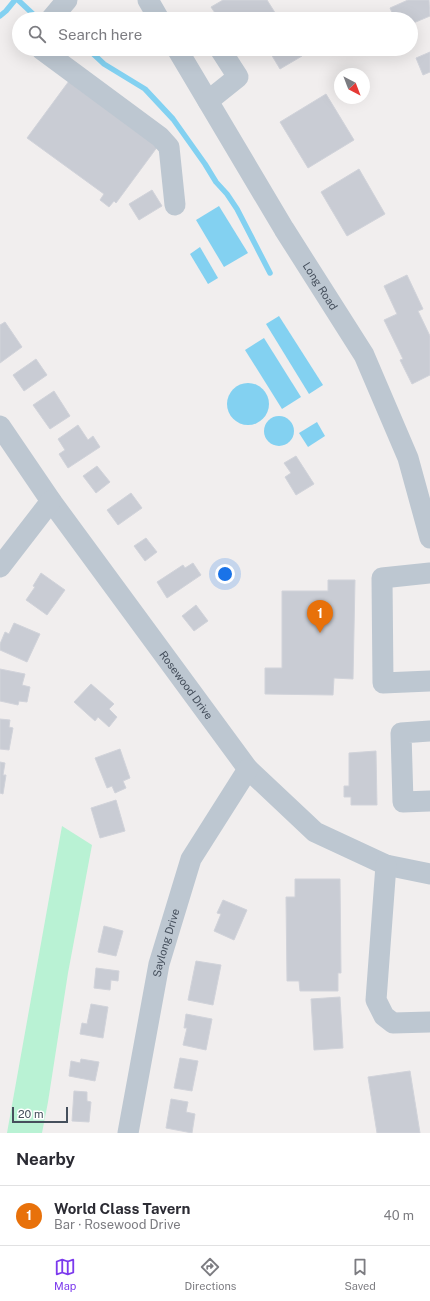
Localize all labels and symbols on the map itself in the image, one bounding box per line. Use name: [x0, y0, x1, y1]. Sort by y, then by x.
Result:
north arrow: [334, 68, 370, 104]
street label: Long Road: [301, 260, 340, 312]
your location: [215, 564, 235, 584]
pin: 1: [307, 600, 333, 633]
street label: Rosewood Drive: [157, 648, 215, 721]
street label: Saylong Drive: [151, 907, 182, 978]
scale bar: [12, 1105, 68, 1124]

